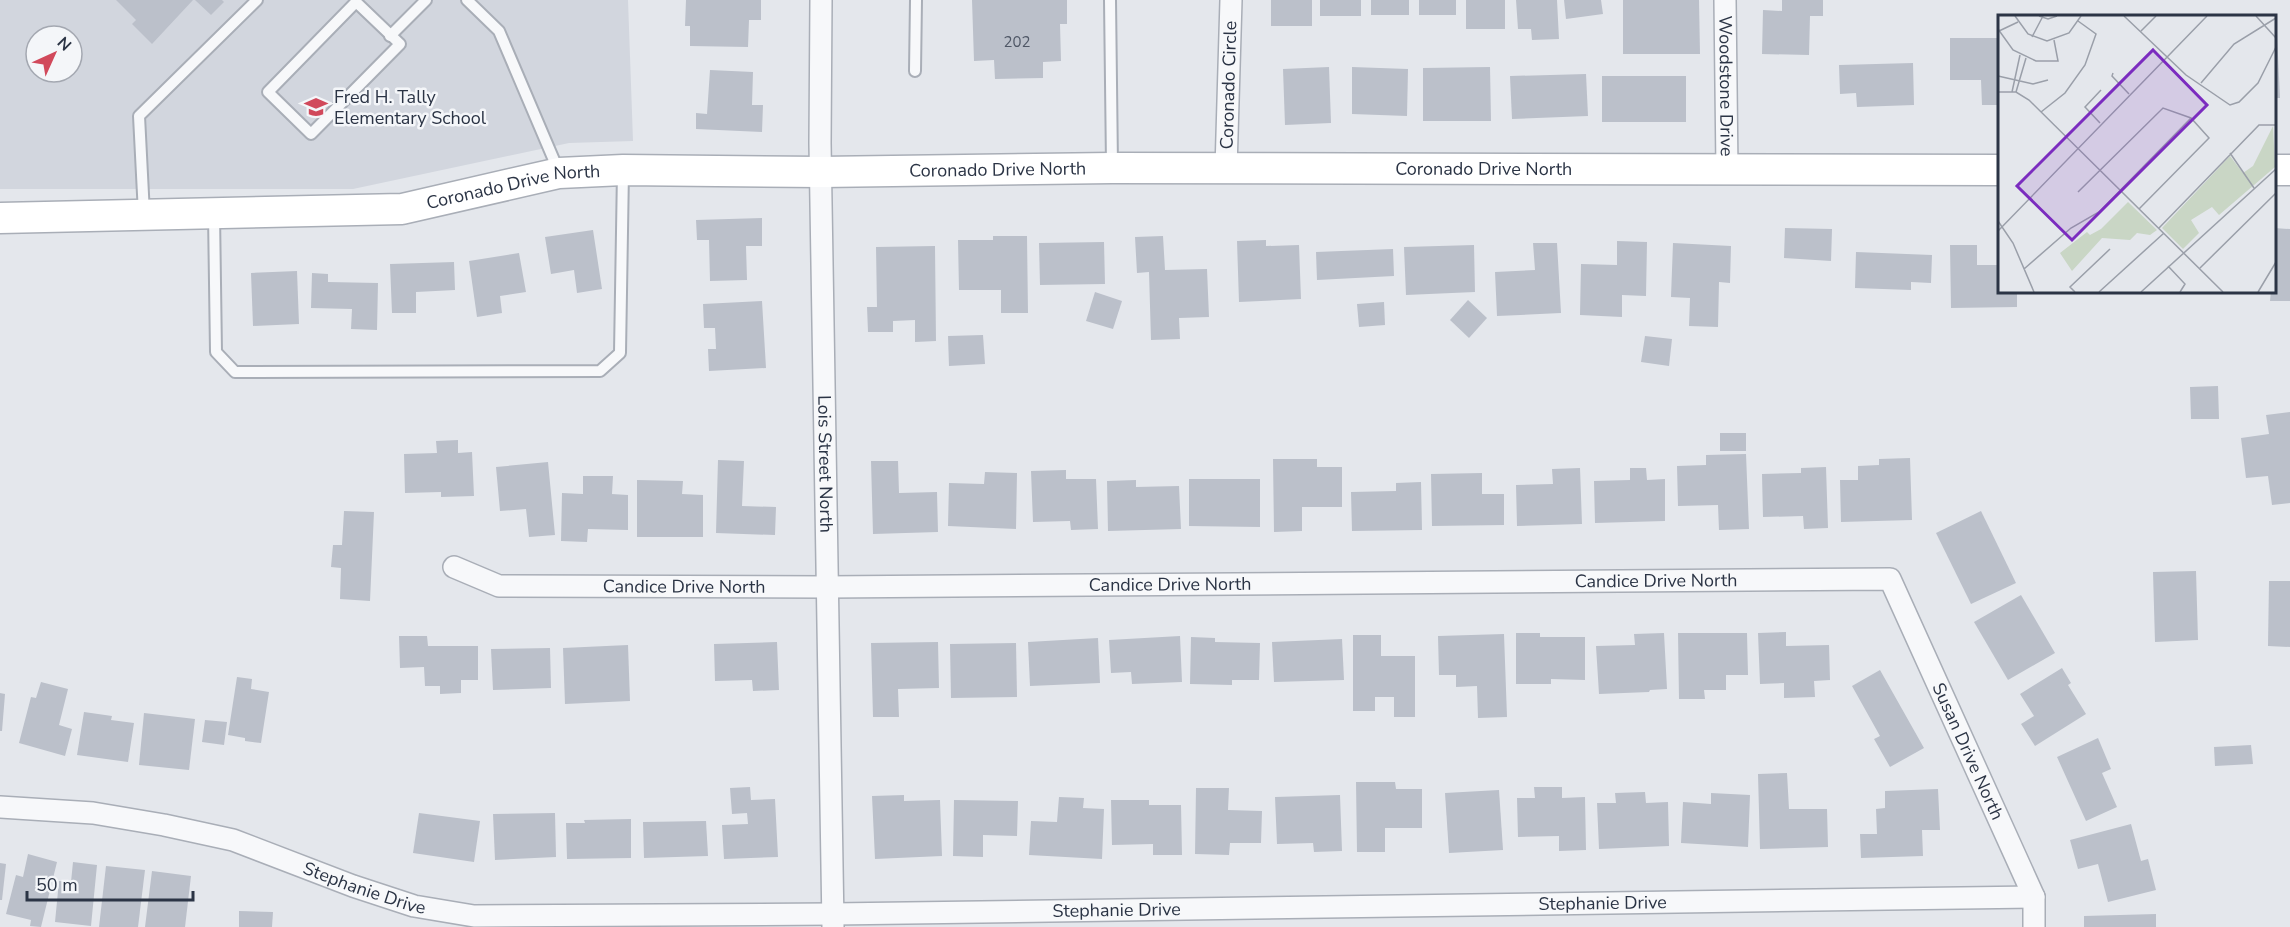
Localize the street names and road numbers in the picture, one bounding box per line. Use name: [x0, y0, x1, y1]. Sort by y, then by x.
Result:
street label: Woodstone Drive: [1713, 15, 1739, 157]
street label: Coronado Circle: [1215, 20, 1242, 150]
street label: Coronado Drive North: [909, 156, 1086, 183]
street label: Coronado Drive North: [1395, 157, 1572, 181]
street label: Coronado Drive North: [424, 159, 601, 215]
street label: Lois Street North: [812, 395, 838, 533]
street label: Candice Drive North: [1575, 568, 1738, 593]
street label: Candice Drive North: [1089, 572, 1252, 597]
street label: Candice Drive North: [603, 574, 766, 599]
street label: Susan Drive North: [1926, 679, 2010, 824]
street label: Stephanie Drive: [300, 856, 428, 920]
street label: Stephanie Drive: [1538, 890, 1667, 916]
street label: Stephanie Drive: [1052, 897, 1181, 923]

